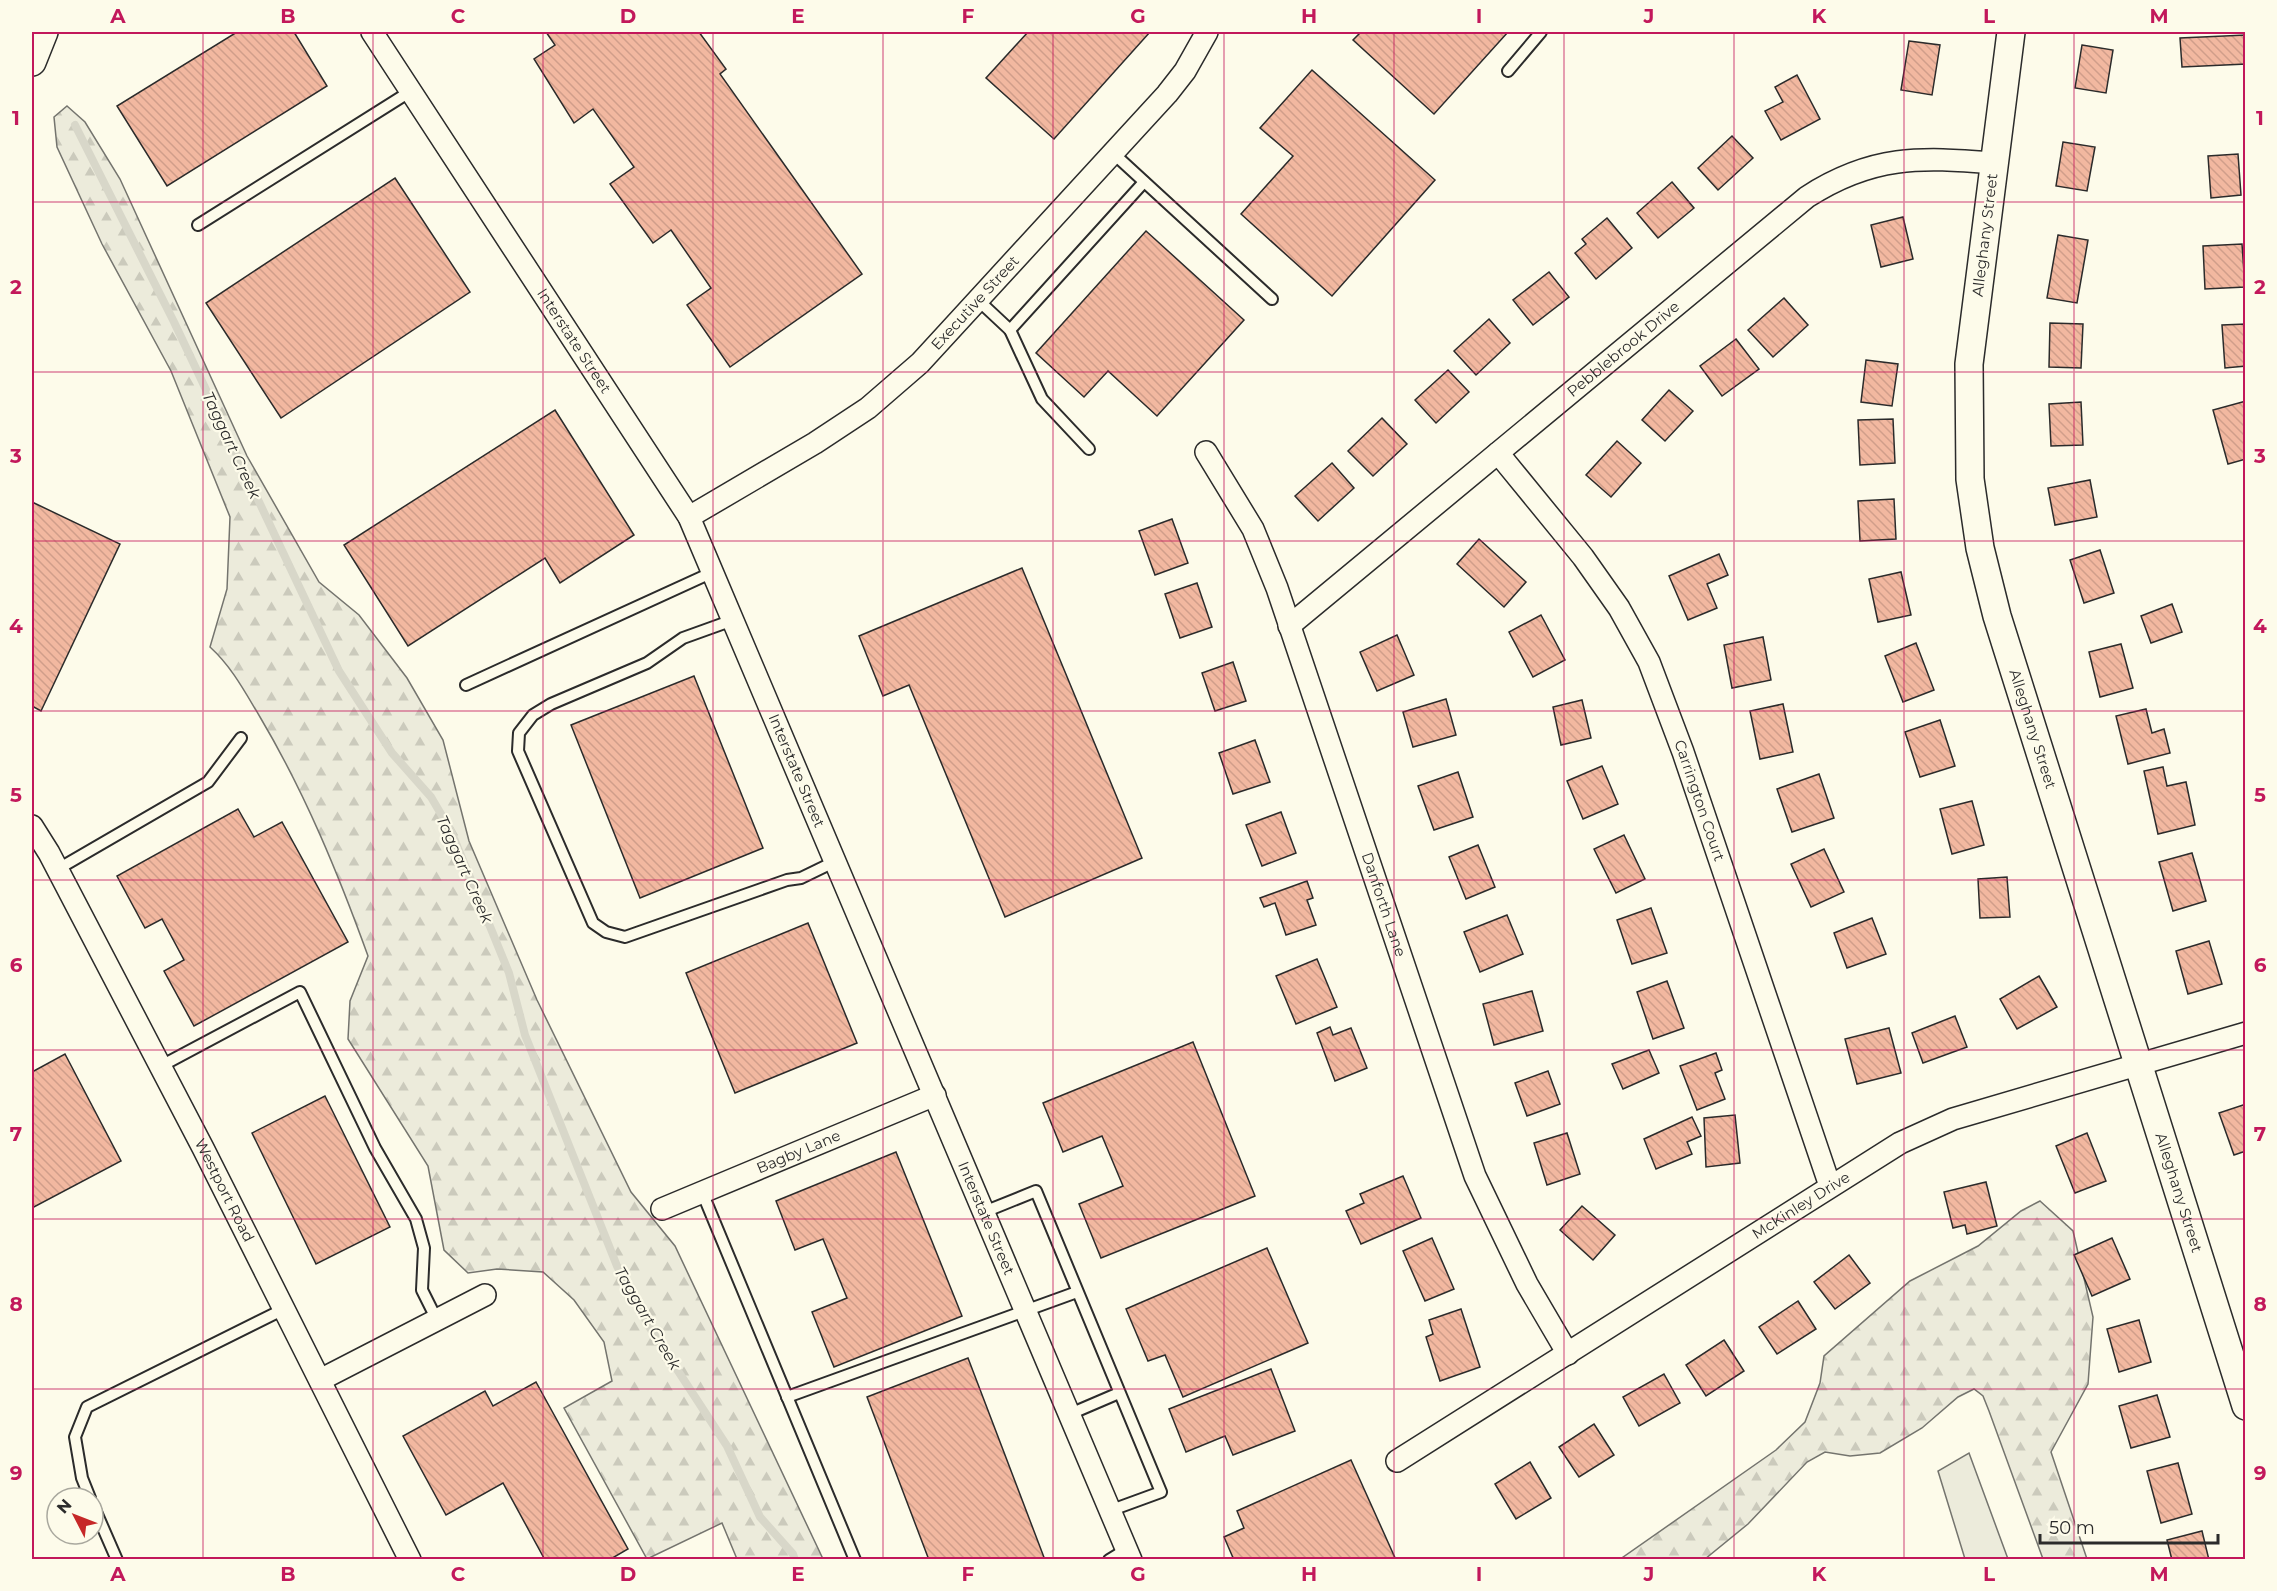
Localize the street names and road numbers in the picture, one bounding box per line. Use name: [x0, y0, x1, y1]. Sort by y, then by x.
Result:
street label: Alleghany Street: [1967, 172, 2002, 298]
street label: Executive Street: [927, 251, 1023, 354]
street label: Interstate Street: [533, 284, 616, 397]
street label: Pebblebrook Drive: [1563, 297, 1683, 401]
street label: Alleghany Street: [2005, 667, 2061, 791]
street label: Interstate Street: [765, 711, 829, 830]
street label: Carrington Court: [1670, 737, 1729, 864]
street label: Danforth Lane: [1358, 850, 1411, 959]
street label: Bagby Lane: [753, 1126, 843, 1177]
street label: Alleghany Street: [2151, 1130, 2207, 1255]
street label: Westport Road: [191, 1135, 259, 1245]
street label: Interstate Street: [954, 1158, 1019, 1278]
street label: McKinley Drive: [1748, 1167, 1853, 1243]

